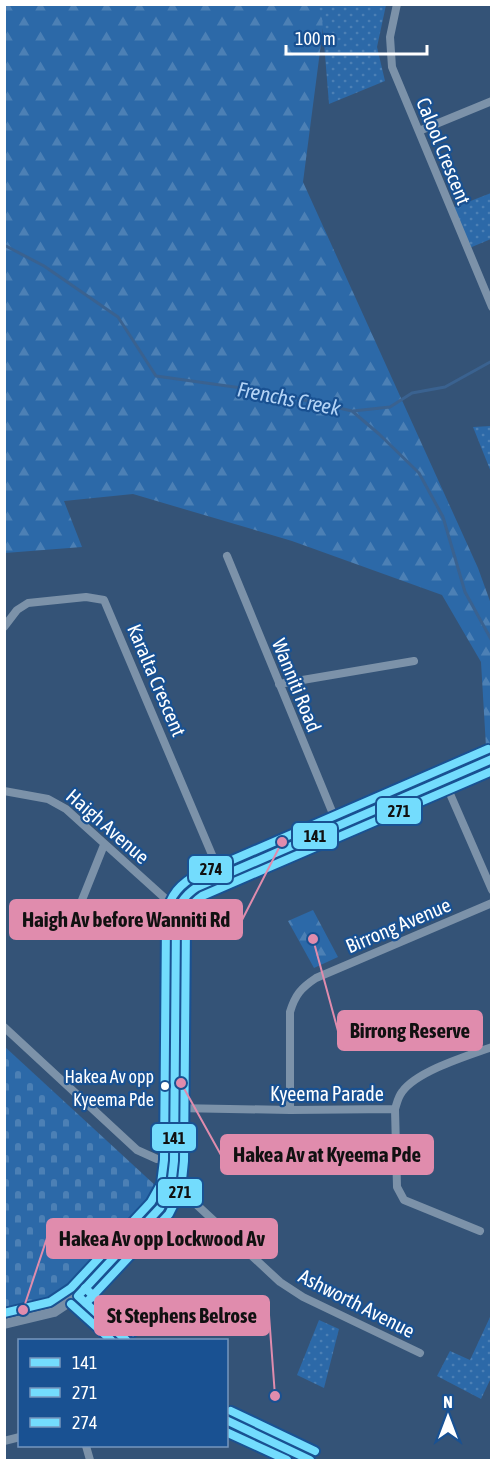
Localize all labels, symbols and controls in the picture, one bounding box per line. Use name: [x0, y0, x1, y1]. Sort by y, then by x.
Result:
scale bar: [286, 18, 427, 56]
text: 100 m: [295, 28, 336, 49]
street label: Calool Crescent: [412, 94, 476, 208]
water label: Frenchs Creek: [235, 376, 343, 420]
street label: Karalta Crescent: [123, 620, 191, 740]
street label: Wanniti Road: [268, 635, 326, 735]
street label: Haigh Avenue: [62, 784, 154, 868]
line badge: 271: [376, 797, 422, 825]
text: 271: [388, 802, 411, 820]
line badge: 141: [292, 822, 338, 850]
text: 141: [304, 827, 327, 845]
line badge: 274: [188, 855, 233, 884]
text: 274: [200, 860, 223, 878]
street label: Birrong Avenue: [342, 893, 454, 957]
callout: Haigh Av before Wanniti Rd: [10, 900, 242, 939]
text: Haigh Av before Wanniti Rd: [22, 907, 230, 931]
callout: Birrong Reserve: [338, 1011, 482, 1050]
text: Birrong Reserve: [350, 1018, 470, 1042]
place label: Hakea Av opp Kyeema Pde: [64, 1066, 154, 1110]
marker: Hakea Av opp Kyeema Pde: [159, 1080, 171, 1092]
street label: Kyeema Parade: [270, 1082, 384, 1105]
line badge: 141: [151, 1123, 197, 1152]
text: 141: [163, 1129, 186, 1147]
callout: Hakea Av at Kyeema Pde: [221, 1135, 433, 1174]
text: Hakea Av at Kyeema Pde: [233, 1142, 421, 1166]
line badge: 271: [157, 1178, 203, 1207]
text: 271: [169, 1183, 192, 1201]
callout: Hakea Av opp Lockwood Av: [47, 1219, 277, 1258]
text: Hakea Av opp Lockwood Av: [59, 1226, 265, 1250]
street label: Ashworth Avenue: [295, 1264, 419, 1342]
callout: St Stephens Belrose: [95, 1296, 269, 1335]
text: St Stephens Belrose: [107, 1303, 257, 1327]
legend: [18, 1339, 228, 1447]
text: 141: [72, 1352, 97, 1373]
text: 271: [72, 1382, 97, 1403]
north arrow: [418, 1387, 478, 1447]
text: N: [443, 1393, 453, 1411]
text: 274: [72, 1412, 97, 1433]

